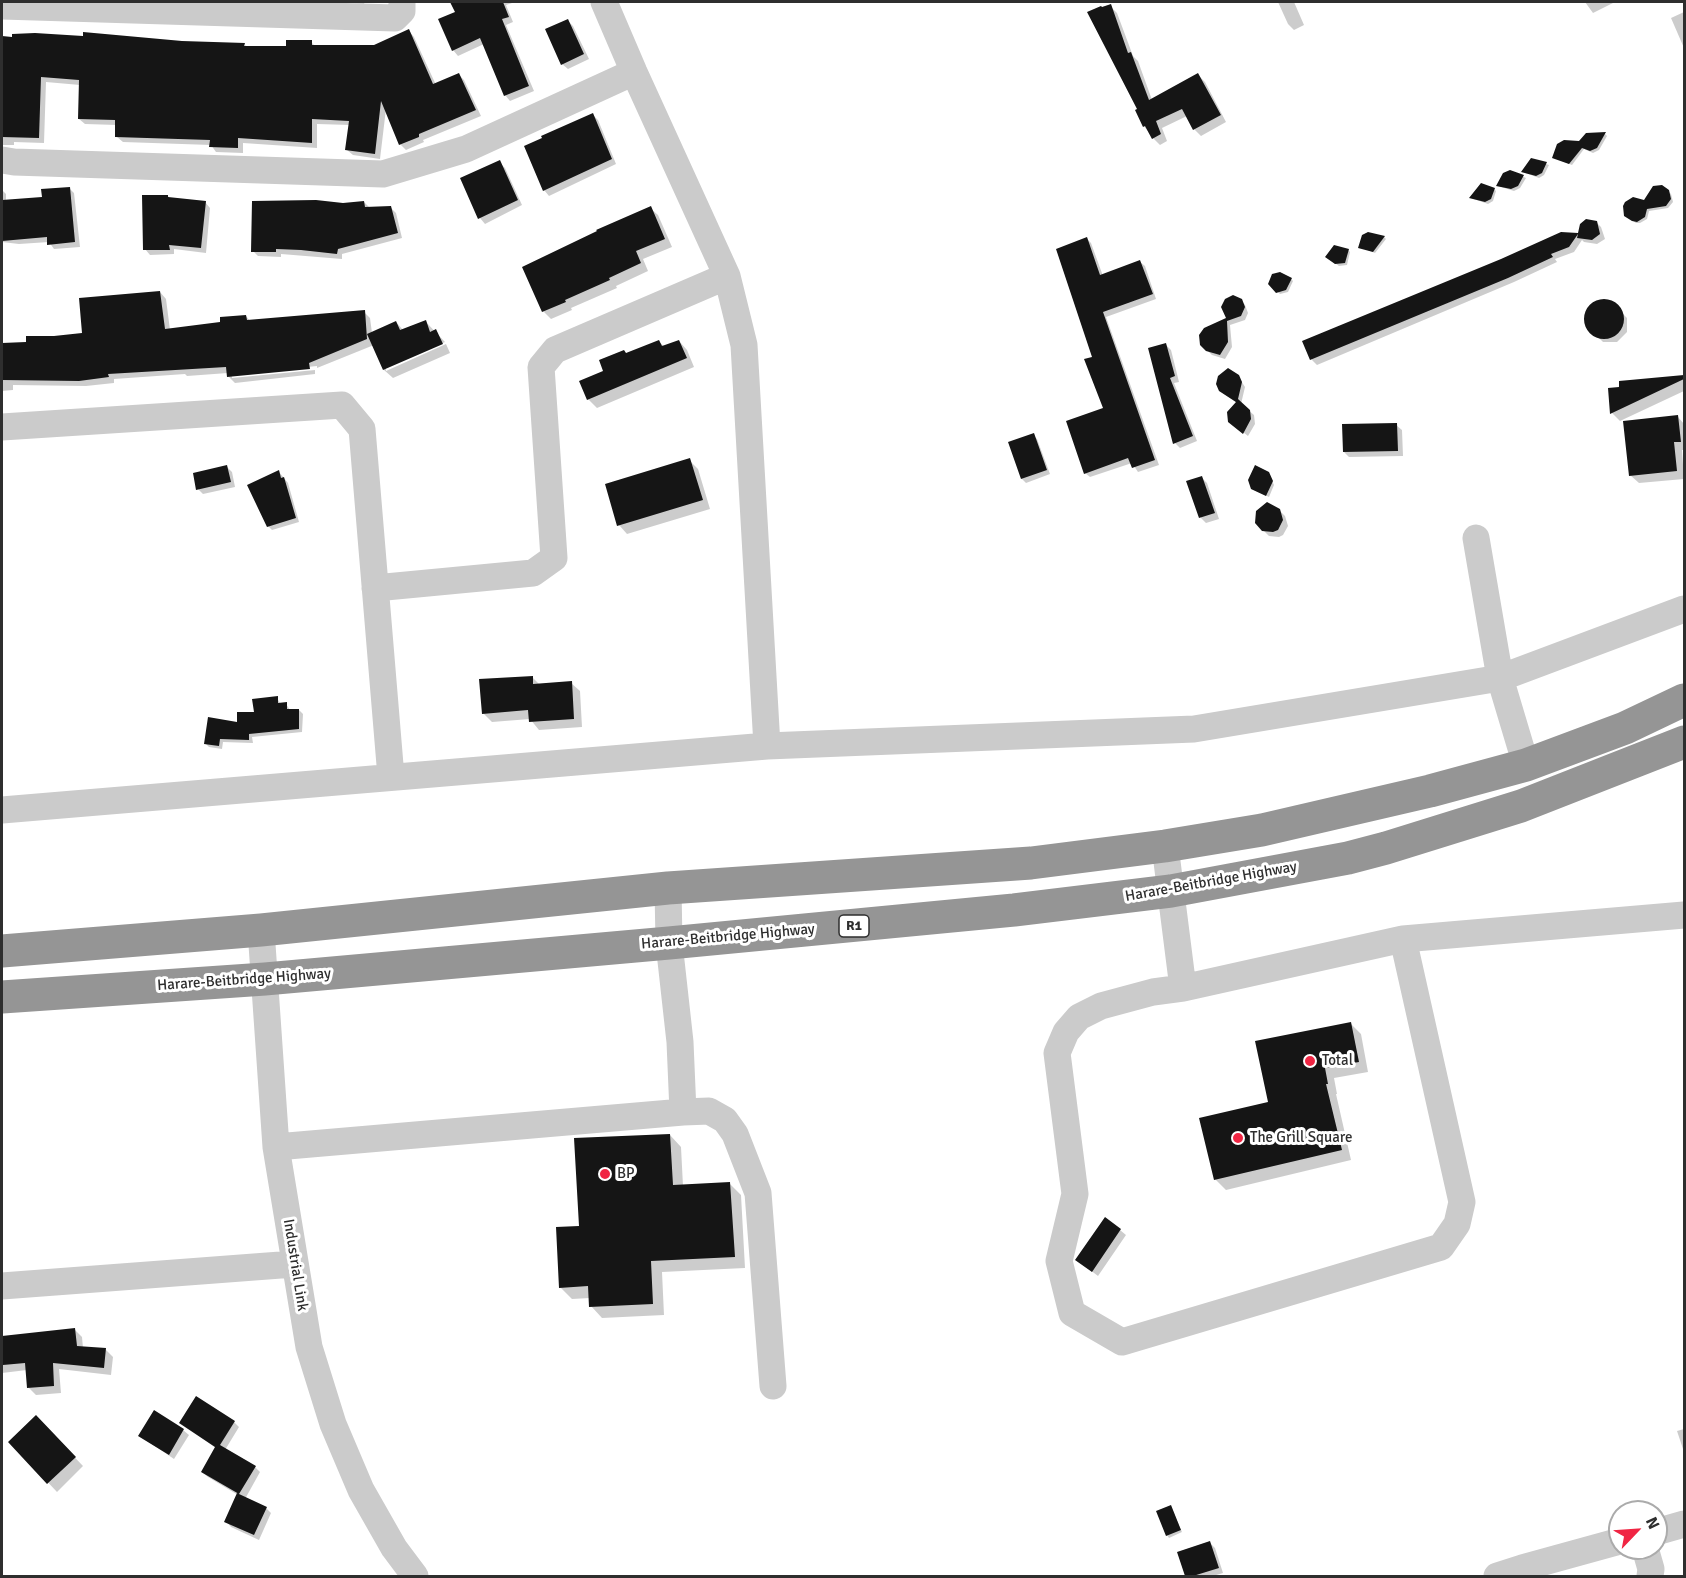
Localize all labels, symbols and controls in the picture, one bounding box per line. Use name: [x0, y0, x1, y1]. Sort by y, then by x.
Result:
street label: Harare-Beitbridge Highway: [1124, 858, 1298, 906]
road number: R1: [839, 915, 869, 937]
street label: Harare-Beitbridge Highway: [640, 920, 816, 954]
street label: Harare-Beitbridge Highway: [157, 965, 331, 995]
place label: Total: [1322, 1052, 1353, 1070]
marker: Total: [1303, 1054, 1317, 1068]
place label: The Grill Square: [1250, 1129, 1353, 1147]
marker: The Grill Square: [1231, 1131, 1245, 1145]
place label: BP: [617, 1165, 635, 1183]
marker: BP: [598, 1167, 612, 1181]
street label: Industrial Link: [279, 1218, 311, 1312]
north arrow: [1608, 1500, 1668, 1560]
text: N: [1641, 1514, 1664, 1533]

